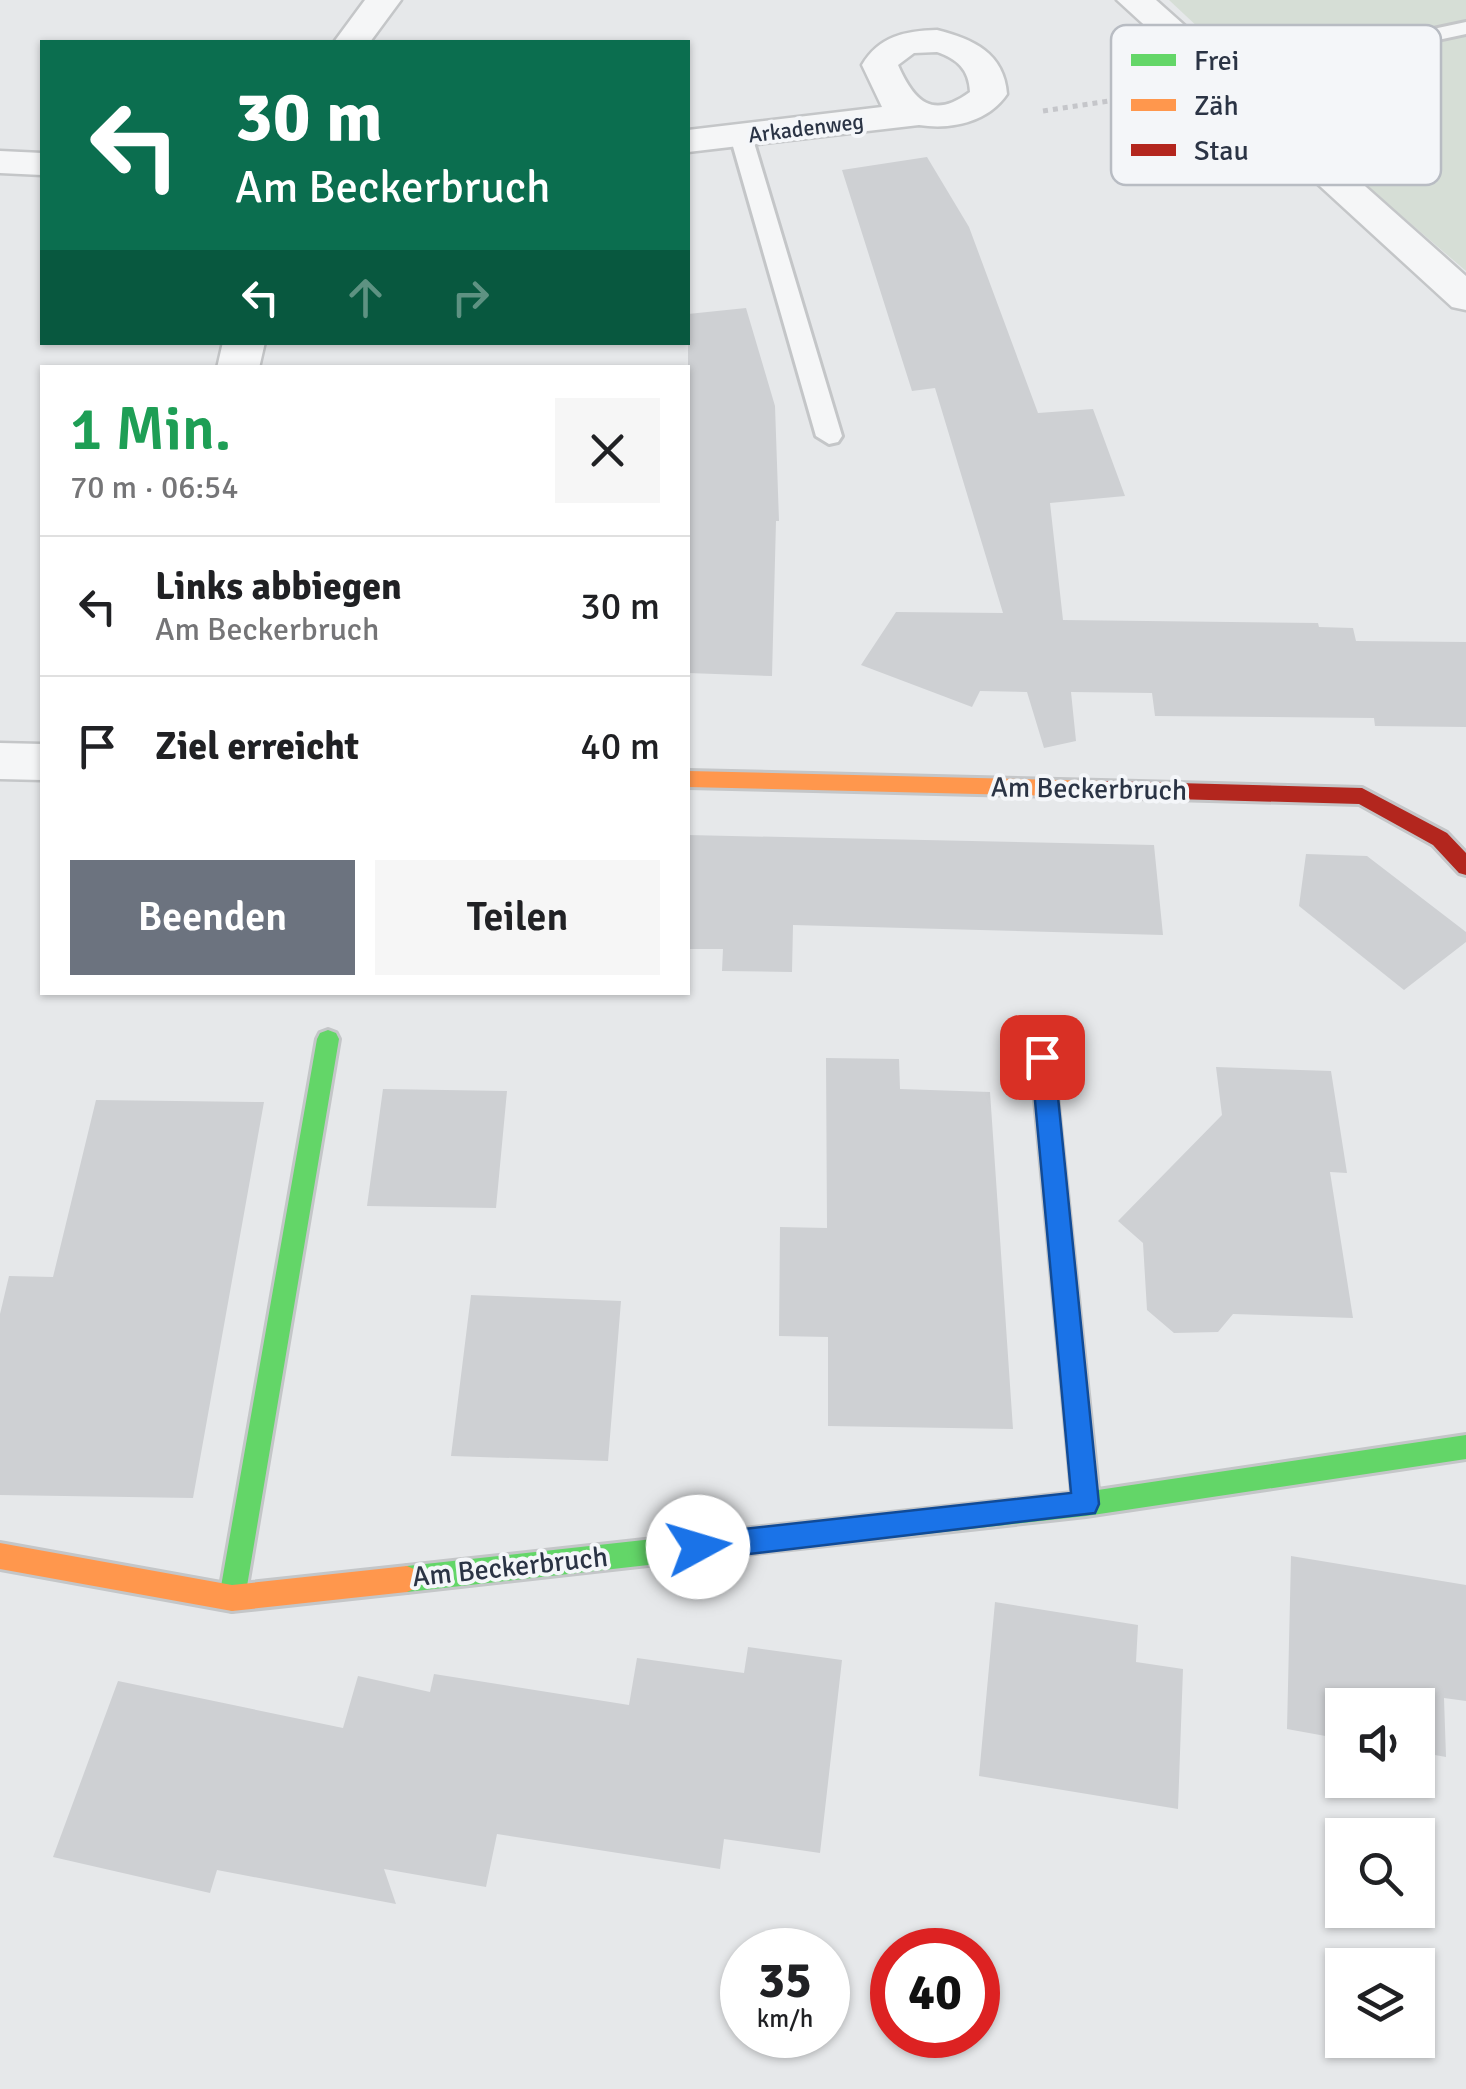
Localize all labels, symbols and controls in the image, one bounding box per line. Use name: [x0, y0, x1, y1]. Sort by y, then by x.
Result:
legend: [1111, 25, 1441, 185]
text: Frei: [1194, 44, 1239, 78]
text: 30 m: [235, 74, 383, 160]
icon: left: [70, 80, 200, 210]
text: Zäh: [1194, 89, 1239, 123]
street label: Arkadenweg: [747, 108, 865, 148]
text: Stau: [1194, 134, 1249, 168]
text: Am Beckerbruch: [235, 160, 551, 215]
icon: left: [233, 270, 288, 325]
icon: ahead: [338, 270, 393, 325]
icon: right: [443, 270, 498, 325]
text: 1 Min.: [70, 393, 231, 467]
button: close: [555, 398, 660, 503]
text: 70 m · 06:54: [70, 468, 239, 507]
text: Links abbiegen: [155, 563, 402, 610]
icon: left: [70, 579, 125, 634]
text: 30 m: [580, 583, 660, 630]
text: Am Beckerbruch: [155, 610, 379, 649]
icon: arrive: [70, 719, 125, 774]
text: Ziel erreicht: [155, 723, 359, 770]
text: 40 m: [580, 723, 660, 770]
street label: Am Beckerbruch: [991, 770, 1187, 808]
button: Beenden: [70, 860, 355, 975]
button: Teilen: [375, 860, 660, 975]
pin: [1000, 1015, 1085, 1100]
icon: arrive: [1015, 1030, 1070, 1085]
position arrow: [646, 1495, 750, 1599]
street label: Am Beckerbruch: [411, 1540, 609, 1594]
map controls: [1325, 1688, 1435, 2058]
button: sound: [1325, 1688, 1435, 1798]
button: search: [1325, 1818, 1435, 1928]
speed limit sign: 40: [870, 1928, 1000, 2058]
button: layers: [1325, 1948, 1435, 2058]
text: 35: [758, 1950, 812, 2012]
text: km/h: [757, 2003, 813, 2034]

